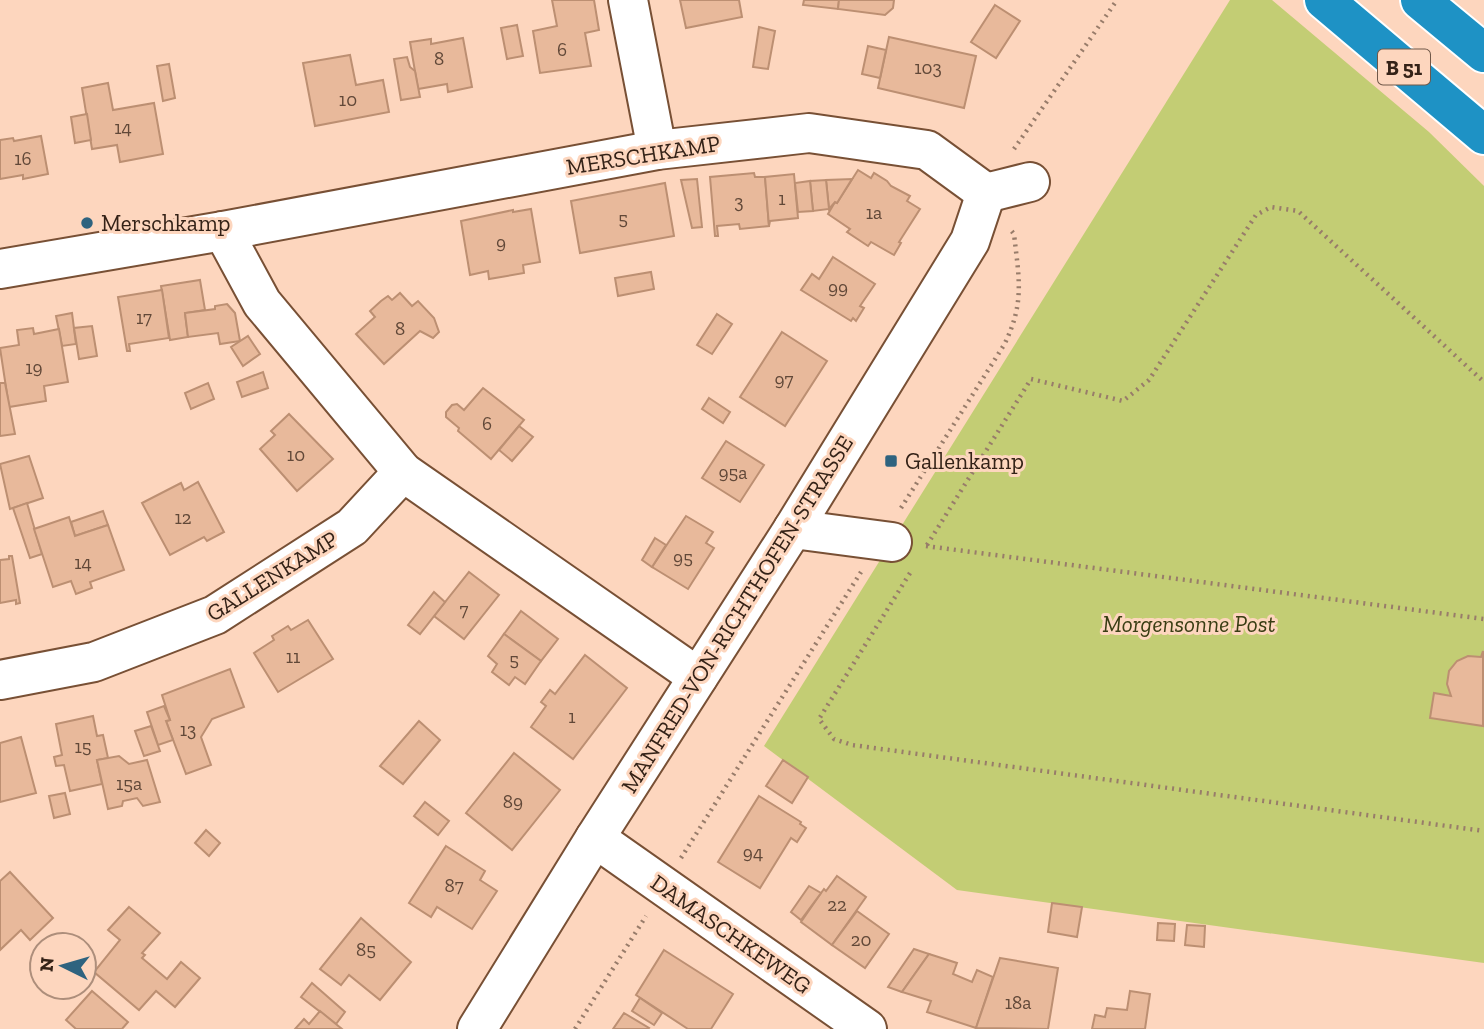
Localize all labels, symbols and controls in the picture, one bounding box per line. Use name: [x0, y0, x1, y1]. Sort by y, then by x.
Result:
house number: 6: [557, 38, 567, 61]
house number: 8: [434, 47, 444, 70]
road number: B 51: [1378, 50, 1430, 84]
house number: 103: [914, 56, 942, 79]
house number: 10: [339, 88, 357, 111]
house number: 14: [114, 116, 132, 139]
street label: MERSCHKAMP: [564, 129, 722, 181]
house number: 16: [14, 147, 32, 170]
house number: 1: [778, 187, 786, 210]
house number: 3: [734, 190, 744, 213]
house number: 1a: [866, 201, 882, 224]
house number: 5: [618, 207, 628, 230]
place label: Merschkamp: [101, 209, 230, 237]
marker: Merschkamp: [79, 215, 95, 231]
house number: 9: [496, 231, 506, 254]
house number: 99: [828, 276, 848, 299]
house number: 17: [136, 306, 152, 329]
house number: 8: [395, 317, 405, 340]
house number: 19: [25, 356, 43, 379]
house number: 97: [774, 368, 794, 391]
house number: 6: [482, 412, 492, 435]
street label: MANFRED-VON-RICHTHOFEN-STRASSE: [615, 430, 859, 798]
house number: 10: [287, 443, 305, 466]
place label: Gallenkamp: [905, 447, 1024, 475]
marker: Gallenkamp: [883, 453, 899, 469]
house number: 95a: [719, 461, 748, 484]
house number: 12: [174, 506, 192, 529]
street label: GALLENKAMP: [201, 525, 343, 627]
house number: 95: [673, 546, 693, 569]
house number: 14: [74, 551, 92, 574]
house number: 7: [460, 598, 469, 621]
park label: Morgensonne Post: [1103, 610, 1276, 638]
house number: 11: [286, 645, 300, 668]
house number: 5: [509, 648, 519, 671]
house number: 1: [568, 705, 576, 728]
house number: 13: [180, 718, 196, 741]
house number: 15: [74, 735, 92, 758]
house number: 15a: [116, 772, 142, 795]
house number: 89: [503, 790, 523, 813]
house number: 94: [743, 841, 763, 864]
street label: DAMASCHKEWEG: [645, 868, 817, 1000]
house number: 87: [444, 874, 464, 897]
house number: 22: [827, 893, 847, 916]
house number: 20: [851, 928, 871, 951]
north arrow: [28, 931, 98, 1001]
house number: 85: [356, 938, 376, 961]
text: N: [34, 956, 59, 973]
house number: 18a: [1005, 991, 1031, 1014]

